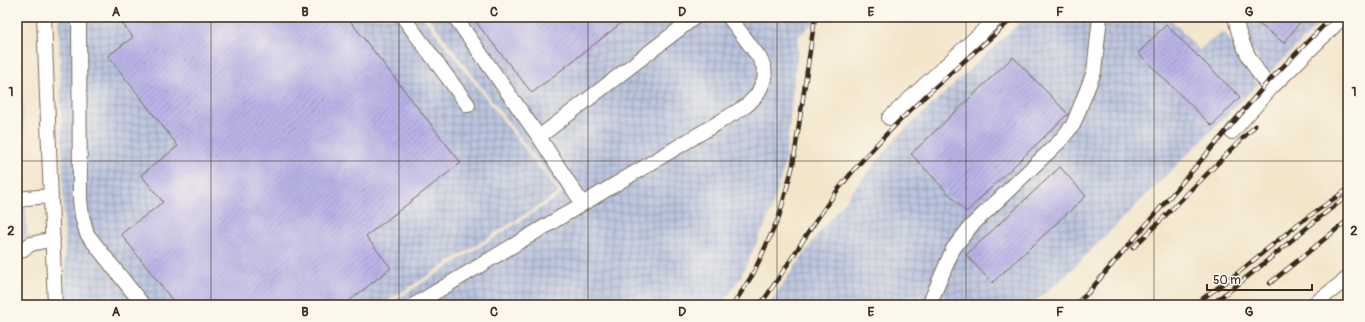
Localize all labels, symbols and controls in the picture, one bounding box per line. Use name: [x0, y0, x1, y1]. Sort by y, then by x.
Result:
text: A: [112, 4, 121, 20]
text: B: [301, 4, 309, 20]
text: C: [490, 4, 498, 20]
text: D: [678, 4, 686, 20]
text: E: [868, 4, 875, 20]
text: F: [1056, 4, 1064, 20]
text: G: [1245, 4, 1254, 20]
text: 1: [8, 84, 14, 100]
text: 1: [1351, 84, 1357, 100]
text: 2: [7, 223, 15, 239]
text: 2: [1350, 223, 1358, 239]
scale bar: [1207, 266, 1312, 292]
text: 50 m: [1213, 273, 1241, 288]
text: A: [112, 304, 121, 320]
text: B: [301, 304, 309, 320]
text: C: [490, 304, 498, 320]
text: D: [678, 304, 686, 320]
text: E: [868, 304, 875, 320]
text: F: [1056, 304, 1064, 320]
text: G: [1245, 304, 1254, 320]

